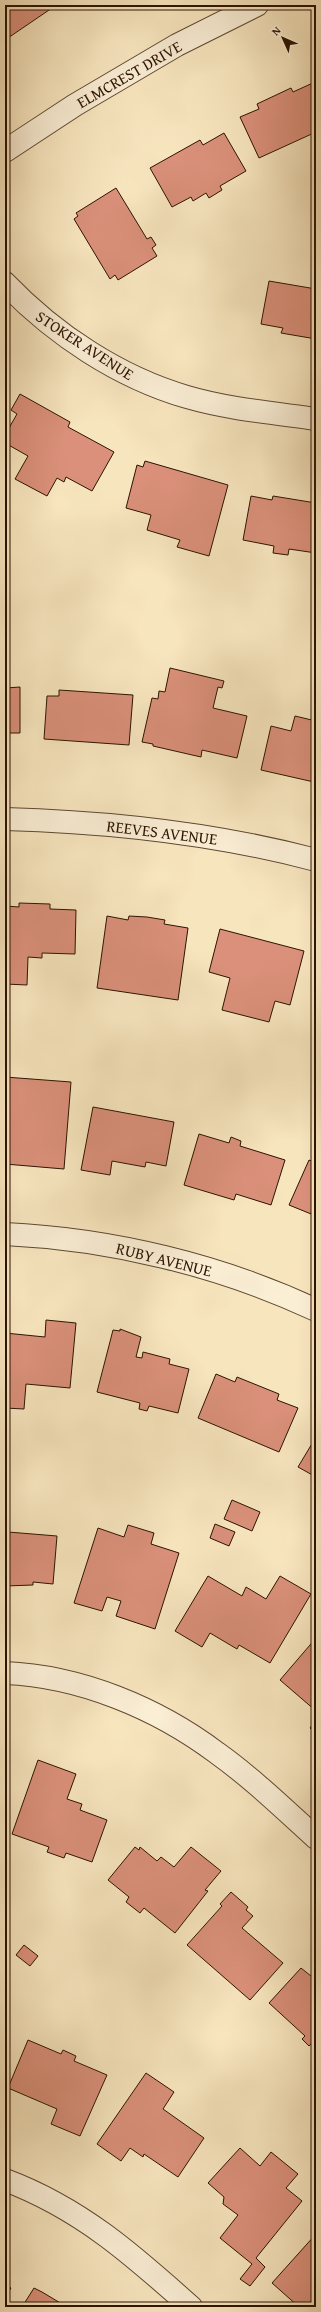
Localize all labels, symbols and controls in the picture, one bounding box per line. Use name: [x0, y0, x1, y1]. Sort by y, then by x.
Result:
north arrow: [263, 18, 303, 58]
text: N: [268, 22, 285, 39]
street label: ELMCREST DRIVE: [72, 34, 186, 114]
street label: STOKER AVENUE: [31, 304, 139, 386]
street label: REEVES AVENUE: [105, 813, 219, 851]
street label: RUBY AVENUE: [114, 1235, 214, 1283]

